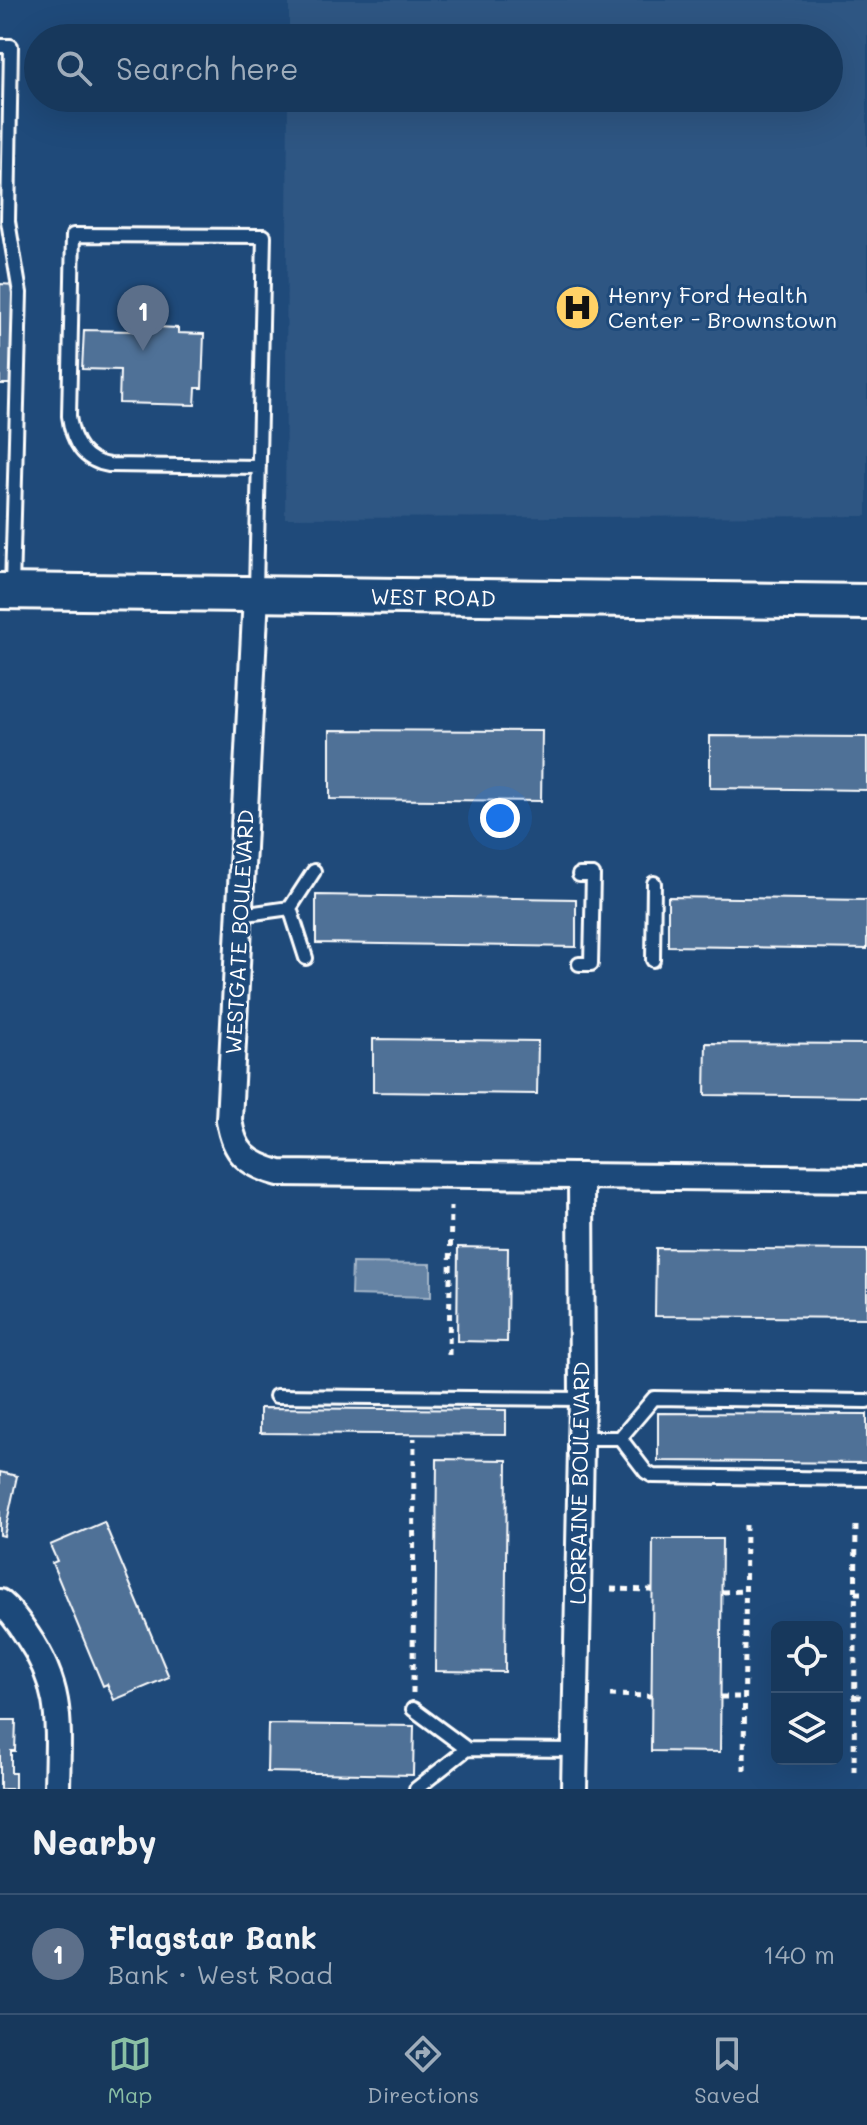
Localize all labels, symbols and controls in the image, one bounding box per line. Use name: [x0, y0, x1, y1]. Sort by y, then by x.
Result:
search box: [24, 24, 843, 112]
icon: search: [52, 46, 96, 90]
text: Search here: [116, 48, 299, 88]
place label: Henry Ford Health Center - Brownstown: [608, 280, 837, 334]
hospital icon: Henry Ford Health Center - Brownstown: [553, 283, 601, 331]
pin: 1: [117, 285, 169, 351]
street label: WEST ROAD: [370, 581, 496, 613]
your location: [480, 798, 520, 838]
street label: WESTGATE BOULEVARD: [218, 809, 260, 1055]
street label: LORRAINE BOULEVARD: [562, 1361, 596, 1605]
map controls: [771, 1621, 843, 1765]
button: locate: [771, 1621, 843, 1693]
button: layers: [771, 1693, 843, 1765]
text: Nearby: [32, 1819, 157, 1864]
text: Flagstar Bank: [108, 1917, 317, 1957]
text: 1: [52, 1937, 64, 1971]
text: 140 m: [763, 1937, 835, 1971]
text: Bank · West Road: [108, 1957, 333, 1991]
tab: Map: [108, 2032, 152, 2109]
tab: Directions: [367, 2032, 479, 2109]
tab: Saved: [694, 2032, 759, 2109]

